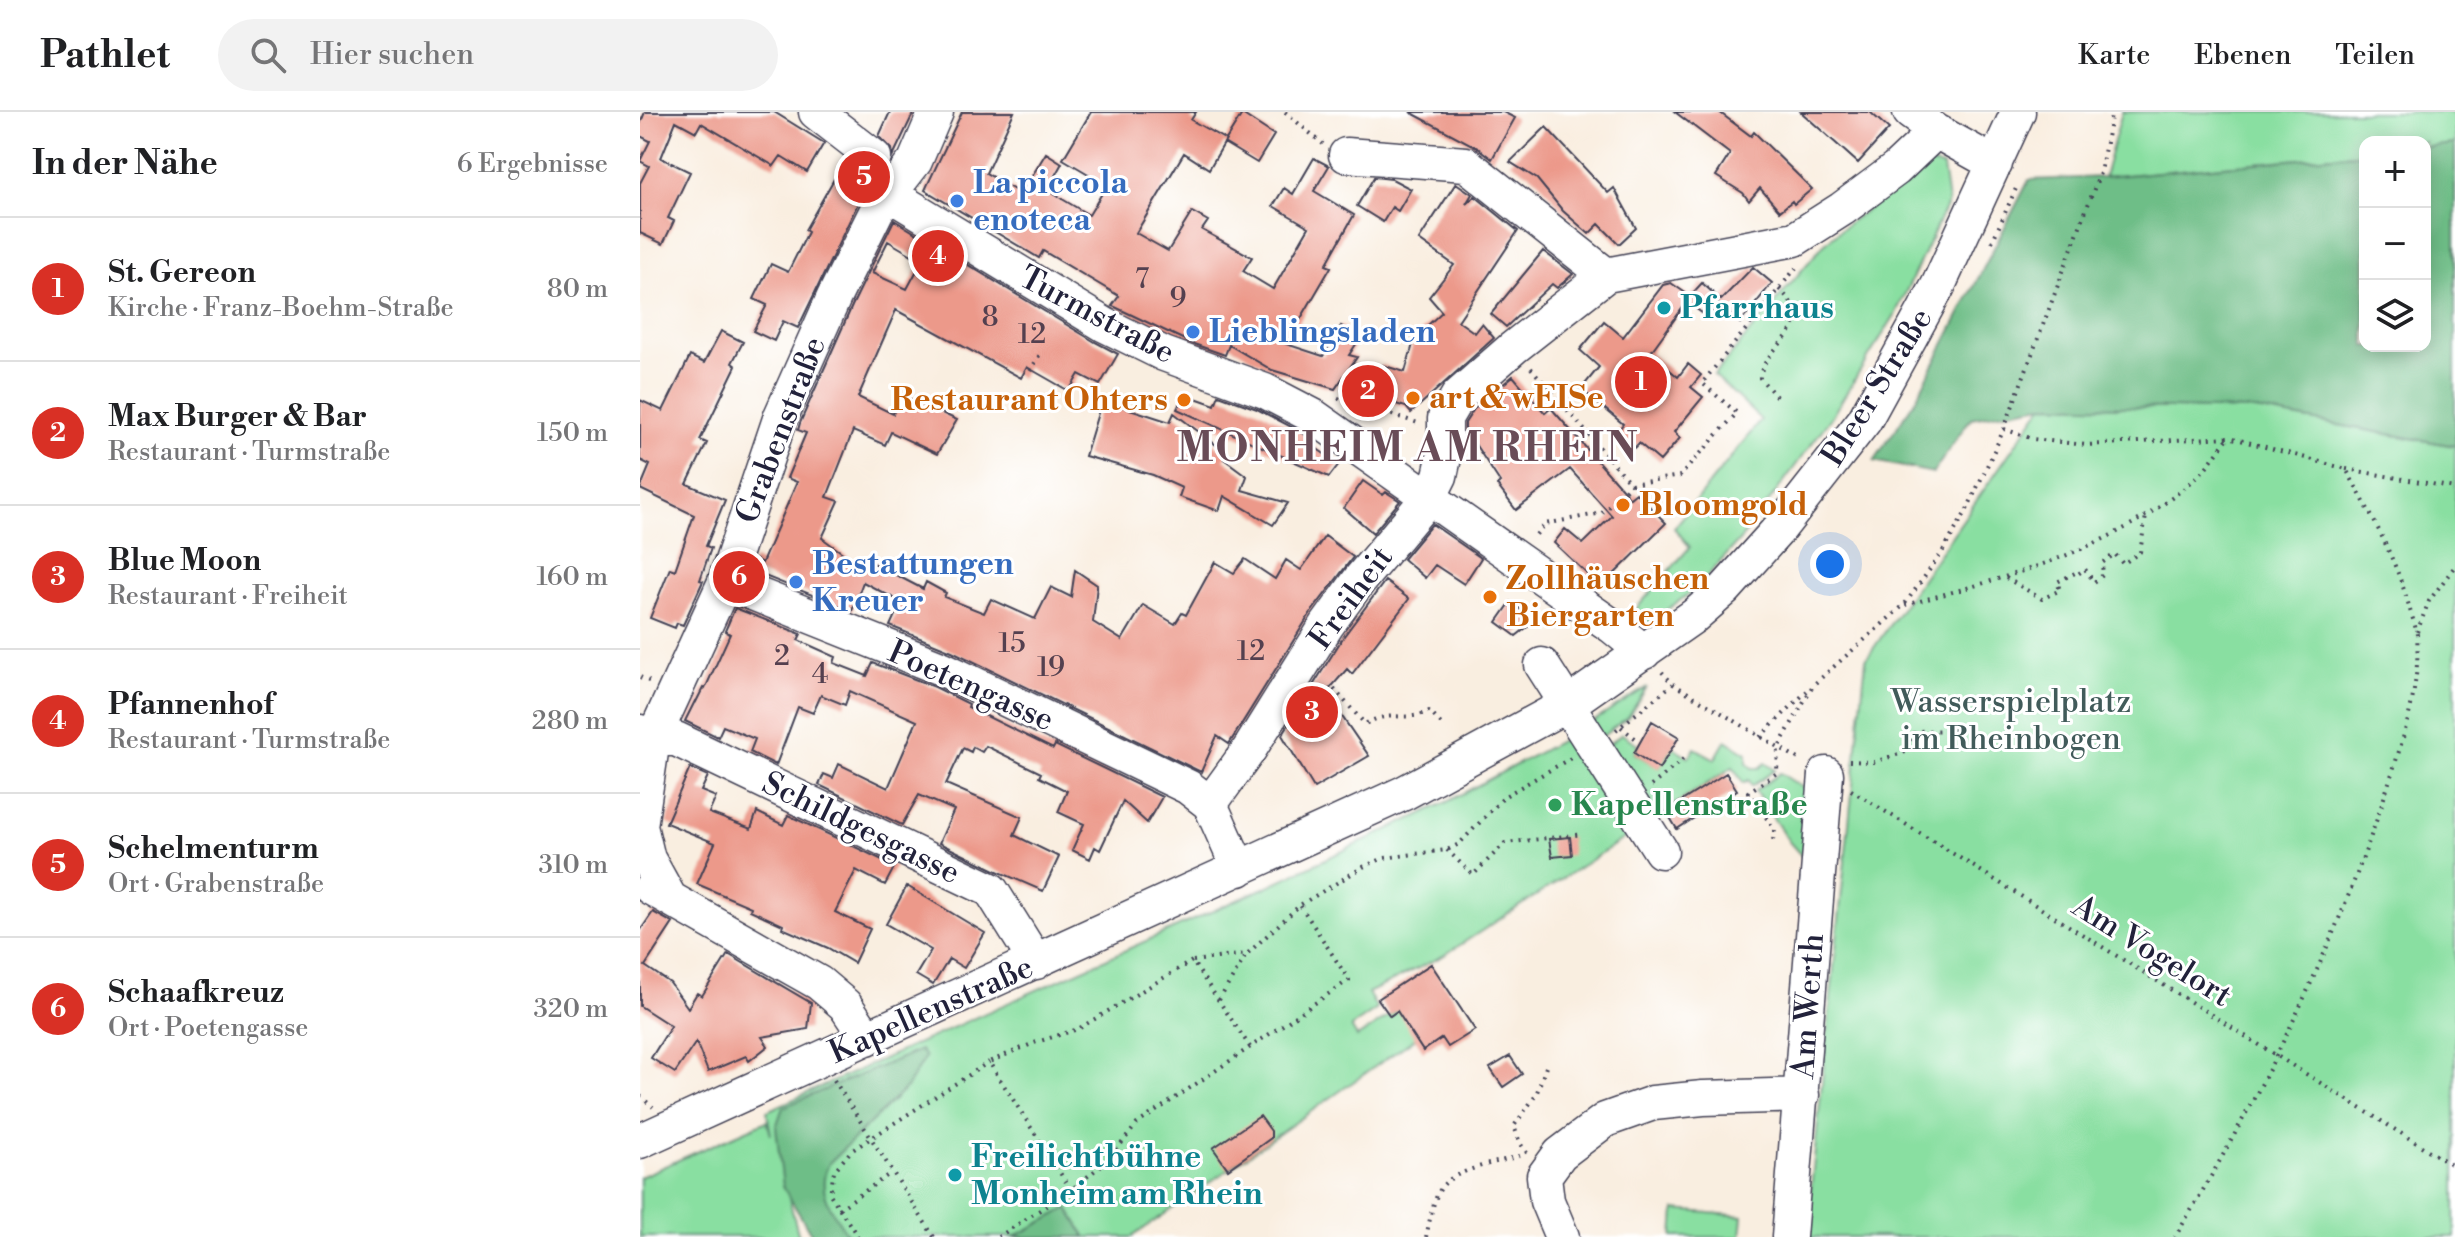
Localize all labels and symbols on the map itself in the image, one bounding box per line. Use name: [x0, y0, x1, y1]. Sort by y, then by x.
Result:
pin: 5: [838, 147, 890, 207]
place label: La piccola enoteca: [973, 163, 1128, 240]
marker: La piccola enoteca: [948, 192, 966, 210]
pin: 4: [912, 226, 964, 286]
street label: Turmstraße: [1012, 257, 1182, 373]
house number: 7: [1135, 262, 1149, 297]
house number: 9: [1170, 281, 1186, 316]
place label: Pfarrhaus: [1680, 288, 1834, 328]
marker: Pfarrhaus: [1655, 299, 1673, 317]
house number: 8: [981, 300, 999, 335]
street label: Bleer Straße: [1812, 301, 1941, 474]
place label: Lieblingsladen: [1209, 312, 1436, 352]
house number: 12: [1018, 317, 1046, 352]
marker: Lieblingsladen: [1184, 323, 1202, 341]
street label: Grabenstraße: [727, 331, 835, 529]
pin: 1: [1615, 352, 1667, 412]
pin: 2: [1342, 361, 1394, 421]
place label: art & wEISe: [1429, 378, 1604, 418]
place label: Restaurant Ohters: [890, 380, 1168, 420]
marker: art & wEISe: [1404, 389, 1422, 407]
marker: Restaurant Ohters: [1175, 391, 1193, 409]
district label: MONHEIM AM RHEIN: [1176, 424, 1640, 474]
place label: Bloomgold: [1639, 485, 1808, 525]
marker: Bloomgold: [1614, 496, 1632, 514]
street label: Freiheit: [1300, 539, 1402, 657]
place label: Bestattungen Kreuer: [812, 544, 1014, 621]
your location: [1810, 544, 1850, 584]
pin: 6: [713, 547, 765, 607]
place label: Zollhäuschen Biergarten: [1506, 559, 1710, 636]
marker: Bestattungen Kreuer: [787, 573, 805, 591]
marker: Zollhäuschen Biergarten: [1481, 588, 1499, 606]
house number: 15: [998, 626, 1026, 661]
street label: Poetengasse: [882, 632, 1060, 740]
house number: 12: [1237, 634, 1265, 669]
house number: 2: [774, 639, 790, 674]
house number: 19: [1037, 650, 1065, 685]
house number: 4: [812, 657, 828, 692]
pin: 3: [1286, 682, 1338, 742]
park label: Wasserspielplatz im Rheinbogen: [1890, 682, 2131, 759]
street label: Schildgesgasse: [756, 763, 966, 893]
place label: Kapellenstraße: [1571, 785, 1808, 825]
marker: Kapellenstraße: [1546, 796, 1564, 814]
street label: Am Vogelort: [2064, 886, 2239, 1016]
street label: Am Werth: [1783, 932, 1833, 1081]
street label: Kapellenstraße: [823, 947, 1039, 1073]
place label: Freilichtbühne Monheim am Rhein: [971, 1137, 1263, 1214]
marker: Freilichtbühne Monheim am Rhein: [946, 1166, 964, 1184]

